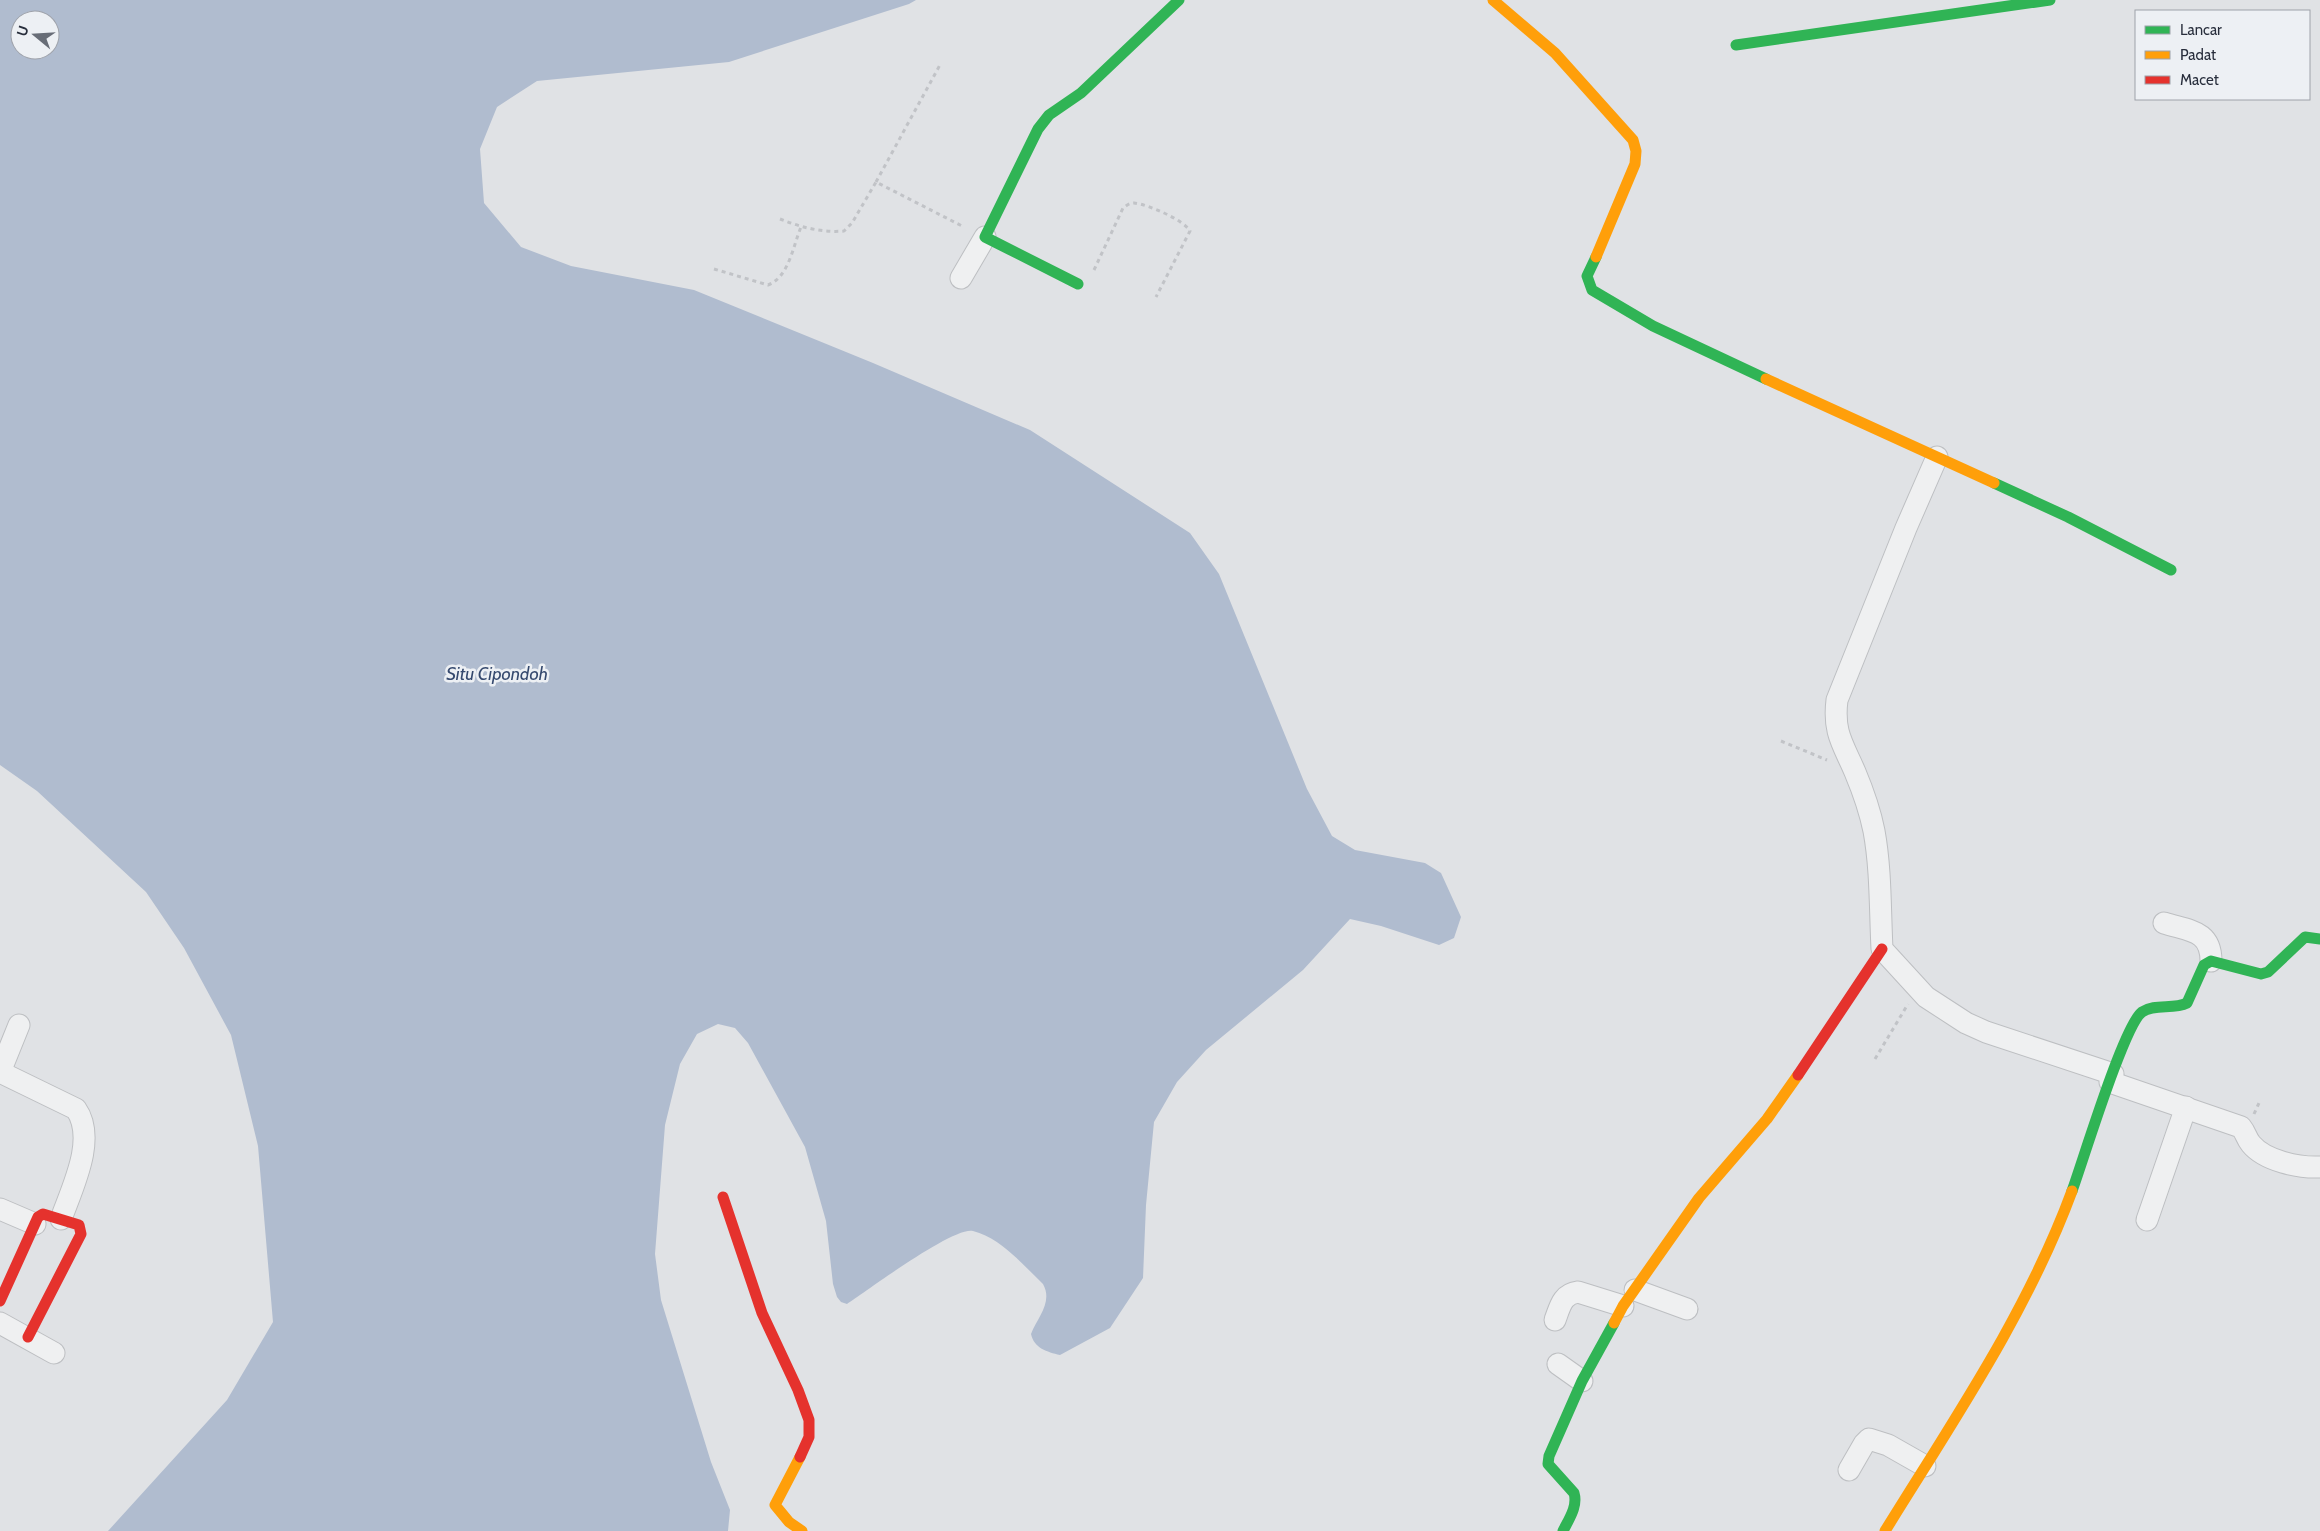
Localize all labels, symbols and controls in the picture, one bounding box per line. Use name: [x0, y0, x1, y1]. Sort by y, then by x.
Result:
north arrow: [10, 10, 60, 60]
legend: [2135, 10, 2310, 100]
text: Lancar: [2180, 21, 2222, 39]
text: U: [13, 23, 33, 39]
text: Padat: [2180, 46, 2216, 64]
text: Macet: [2180, 71, 2219, 89]
water label: Situ Cipondoh: [446, 663, 548, 685]

